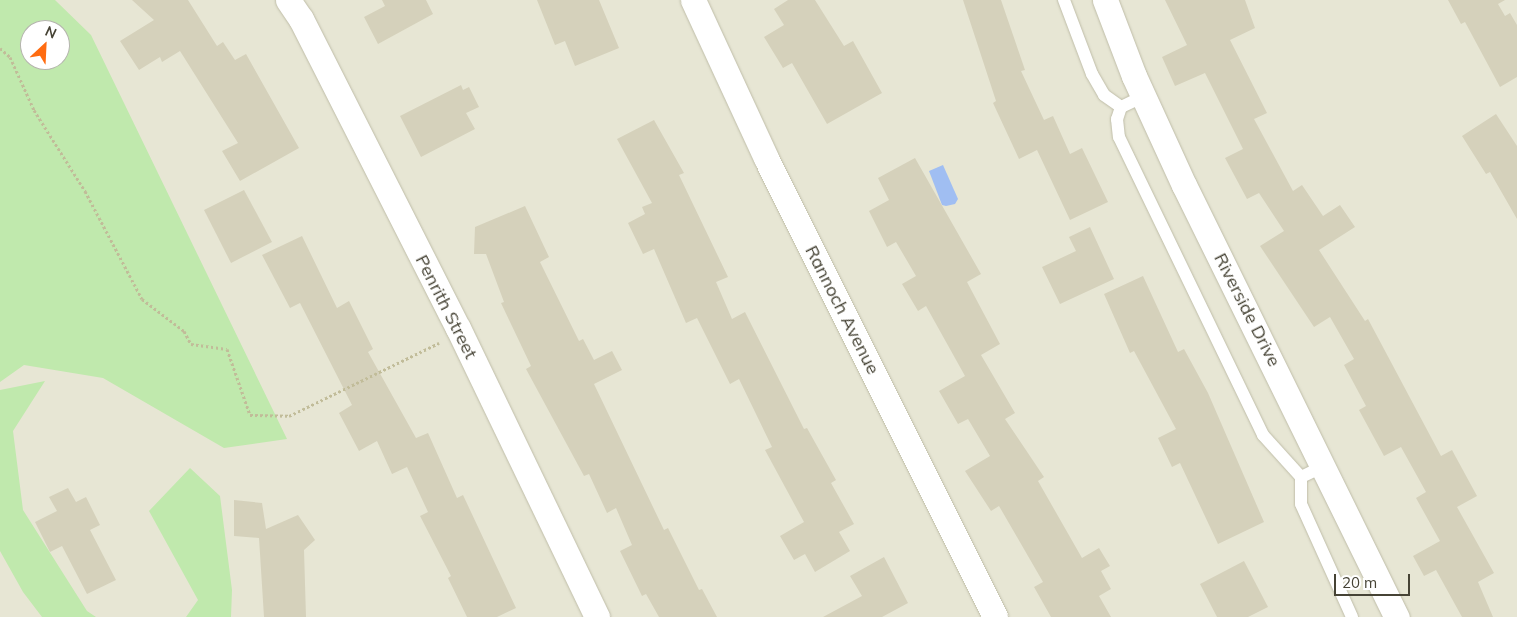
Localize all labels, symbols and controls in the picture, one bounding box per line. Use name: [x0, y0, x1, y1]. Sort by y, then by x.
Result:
north arrow: [20, 20, 70, 70]
text: N: [42, 22, 60, 43]
street label: Rannoch Avenue: [800, 242, 884, 378]
street label: Riverside Drive: [1209, 250, 1285, 370]
street label: Penrith Street: [411, 251, 481, 363]
scale bar: [1337, 564, 1413, 596]
text: 20 m: [1342, 573, 1377, 592]

